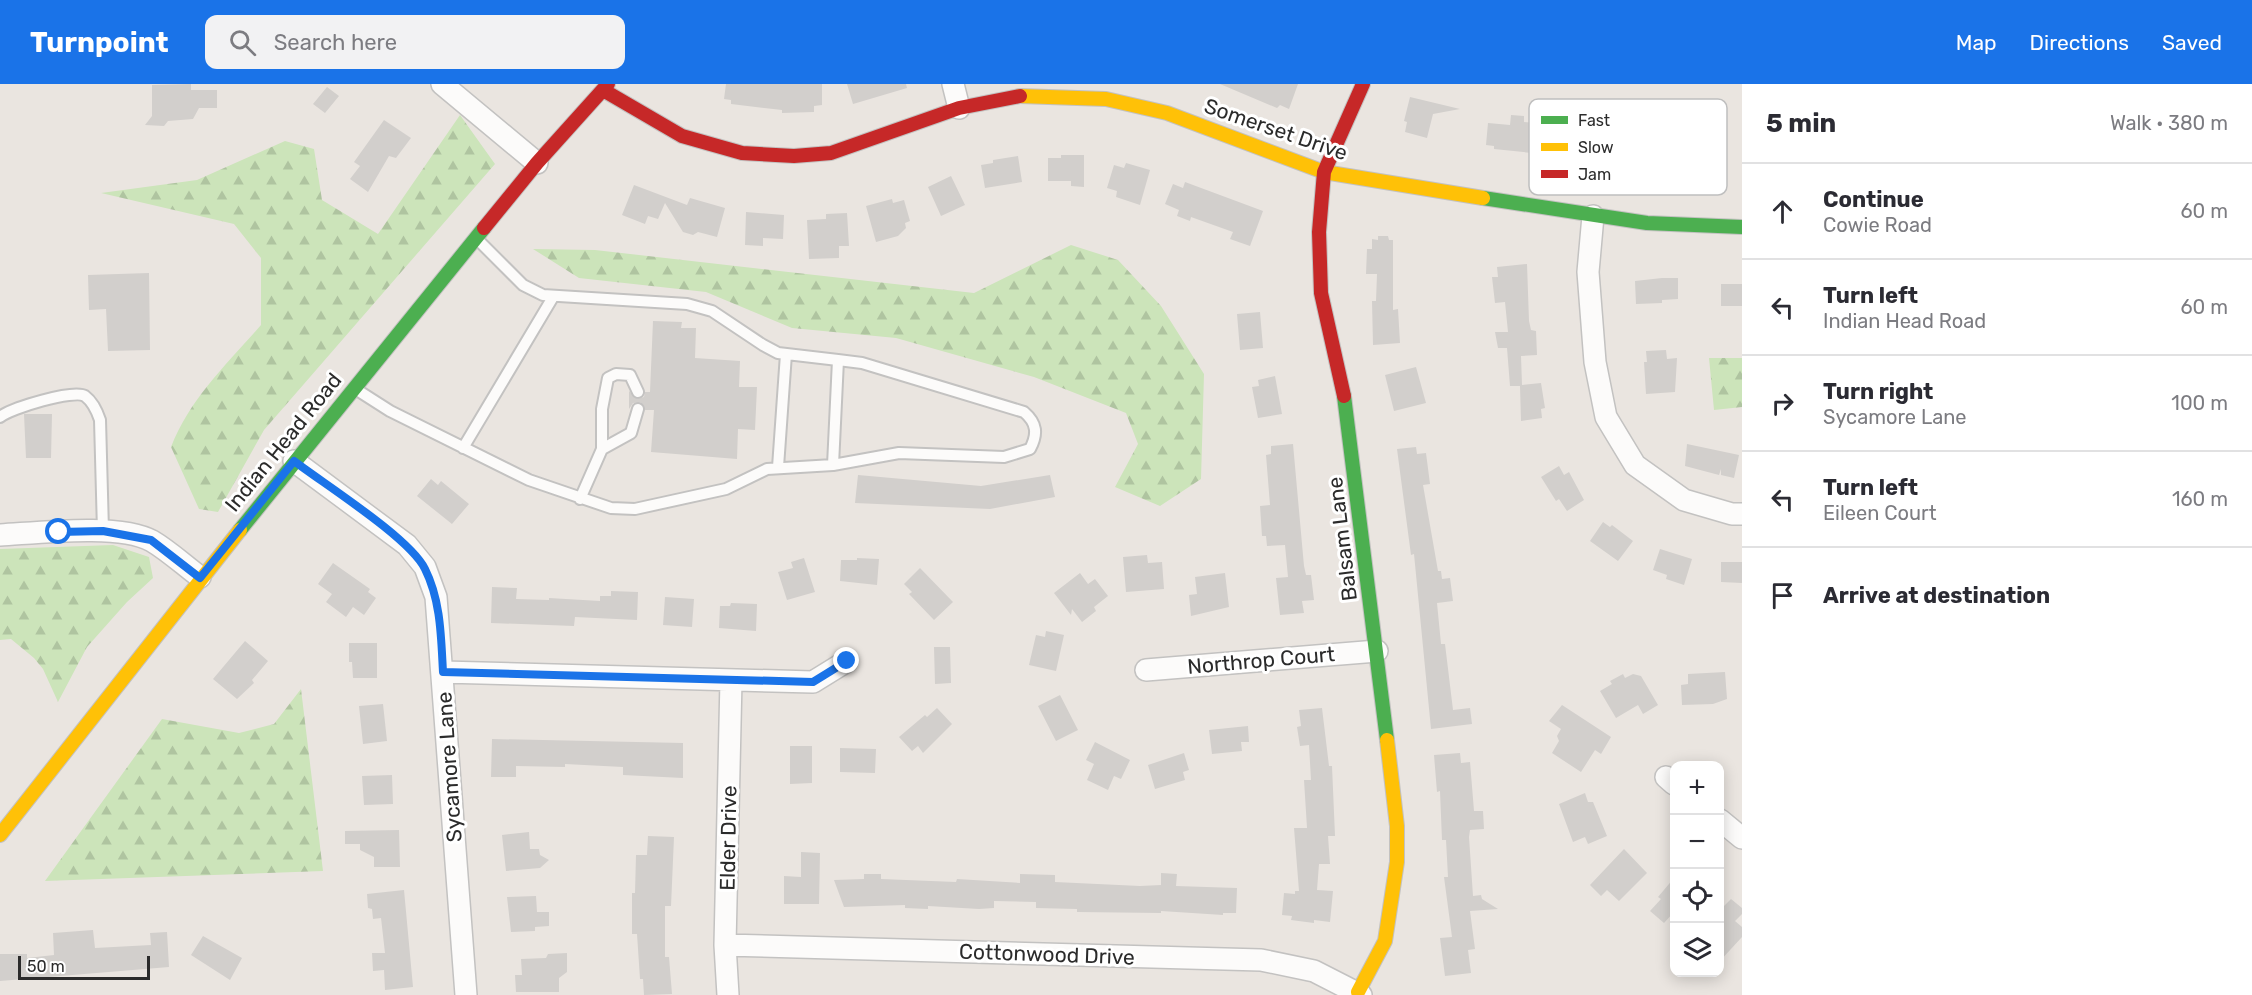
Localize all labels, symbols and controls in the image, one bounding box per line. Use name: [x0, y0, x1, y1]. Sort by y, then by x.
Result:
search box: [205, 15, 625, 69]
text: Turnpoint: [30, 26, 169, 59]
icon: search: [226, 26, 259, 59]
text: Search here: [274, 29, 397, 56]
text: Map: [1956, 30, 1997, 55]
text: Directions: [2030, 30, 2129, 55]
text: Saved: [2162, 30, 2222, 55]
street label: Somerset Drive: [1201, 93, 1351, 165]
legend: [1529, 99, 1727, 195]
text: 5 min: [1766, 108, 1836, 139]
text: Fast: [1578, 111, 1610, 130]
text: Walk · 380 m: [2110, 111, 2228, 135]
text: Slow: [1578, 138, 1614, 157]
text: Jam: [1578, 165, 1611, 184]
text: Continue: [1823, 186, 1924, 213]
icon: ahead: [1766, 195, 1799, 228]
text: 60 m: [2181, 199, 2228, 223]
text: Cowie Road: [1823, 213, 1932, 237]
text: Turn left: [1823, 282, 1918, 309]
icon: left: [1766, 291, 1799, 324]
text: 60 m: [2181, 295, 2228, 319]
text: Indian Head Road: [1823, 309, 1986, 333]
street label: Indian Head Road: [219, 368, 347, 516]
text: Turn right: [1823, 378, 1933, 405]
icon: right: [1766, 387, 1799, 420]
text: 100 m: [2171, 391, 2228, 415]
text: Sycamore Lane: [1823, 405, 1967, 429]
text: Turn left: [1823, 474, 1918, 501]
street label: Balsam Lane: [1322, 476, 1362, 602]
icon: left: [1766, 483, 1799, 516]
text: 160 m: [2172, 487, 2228, 511]
text: Eileen Court: [1823, 501, 1937, 525]
route start: [45, 518, 71, 544]
icon: arrive: [1766, 579, 1799, 612]
text: Arrive at destination: [1823, 582, 2050, 609]
street label: Northrop Court: [1186, 641, 1336, 679]
route end: [833, 647, 859, 673]
street label: Sycamore Lane: [431, 691, 467, 843]
map controls: [1670, 761, 1724, 977]
button: +: [1670, 761, 1724, 815]
street label: Elder Drive: [715, 785, 741, 891]
button: −: [1670, 815, 1724, 869]
button: locate: [1670, 869, 1724, 923]
button: layers: [1670, 923, 1724, 977]
street label: Cottonwood Drive: [959, 938, 1135, 970]
scale bar: [18, 953, 150, 980]
text: 50 m: [27, 957, 65, 976]

